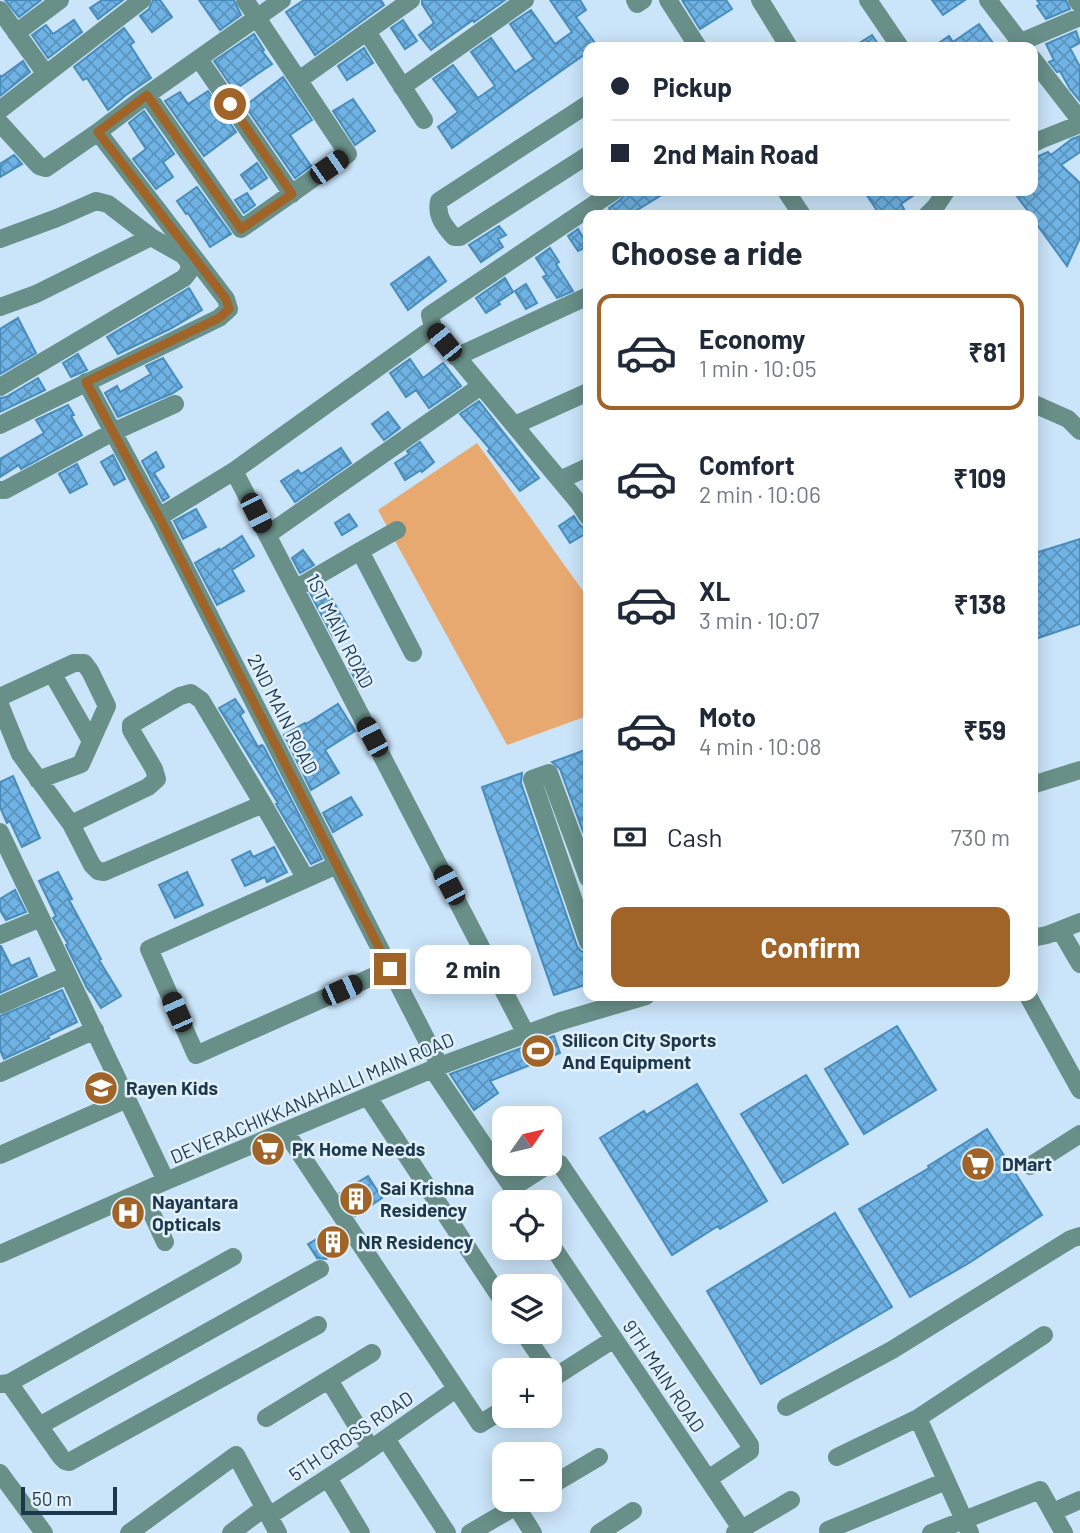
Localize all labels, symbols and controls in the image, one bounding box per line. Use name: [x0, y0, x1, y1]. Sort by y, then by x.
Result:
text: Pickup: [653, 71, 732, 102]
route start: [214, 88, 246, 120]
text: 2nd Main Road: [653, 138, 819, 169]
car: [306, 146, 353, 188]
text: Choose a ride: [611, 233, 803, 271]
car: [423, 319, 466, 365]
icon: car: [615, 321, 678, 384]
text: Economy: [699, 323, 805, 354]
text: ₹81: [968, 336, 1006, 367]
text: 1 min · 10:05: [699, 354, 817, 382]
icon: car: [615, 447, 678, 510]
text: Comfort: [699, 449, 795, 480]
text: ₹109: [953, 462, 1006, 493]
text: 2 min · 10:06: [699, 480, 821, 508]
car: [238, 490, 275, 536]
street label: 1ST MAIN ROAD: [302, 570, 379, 692]
icon: car: [615, 573, 678, 636]
text: XL: [699, 575, 730, 606]
text: ₹138: [954, 588, 1006, 619]
text: 3 min · 10:07: [699, 606, 819, 634]
street label: 2ND MAIN ROAD: [243, 650, 324, 778]
icon: car: [615, 699, 678, 762]
text: Moto: [699, 701, 756, 732]
car: [353, 714, 392, 760]
text: ₹59: [963, 714, 1006, 745]
text: 4 min · 10:08: [699, 732, 821, 760]
icon: cash: [611, 818, 649, 856]
text: Cash: [667, 821, 722, 852]
text: 730 m: [951, 823, 1010, 851]
car: [430, 862, 469, 908]
button: Confirm: [611, 907, 1010, 987]
callout: 2 min: [414, 944, 530, 993]
route end: [374, 953, 406, 985]
text: 2 min: [445, 955, 501, 983]
car: [319, 972, 366, 1008]
car: [159, 989, 196, 1035]
street label: DEVERACHIKKANAHALLI MAIN ROAD: [167, 1027, 457, 1168]
place label: Silicon City Sports And Equipment: [562, 1028, 716, 1073]
sports icon: Silicon City Sports And Equipment: [519, 1032, 557, 1070]
school or university icon: Rayen Kids: [82, 1069, 120, 1107]
place label: Rayen Kids: [126, 1076, 218, 1099]
north arrow: [492, 1106, 562, 1176]
map controls: [492, 1106, 562, 1512]
supermarket icon: PK Home Needs: [249, 1130, 287, 1168]
place label: PK Home Needs: [292, 1137, 425, 1160]
supermarket icon: DMart: [959, 1145, 997, 1183]
place label: DMart: [1002, 1152, 1052, 1175]
place label: Sai Krishna Residency: [380, 1176, 474, 1221]
building icon: Sai Krishna Residency: [337, 1180, 375, 1218]
place label: Nayantara Opticals: [152, 1190, 238, 1235]
button: locate: [492, 1190, 562, 1260]
hospital icon: Nayantara Opticals: [109, 1194, 147, 1232]
building icon: NR Residency: [314, 1223, 352, 1261]
place label: NR Residency: [358, 1230, 474, 1253]
button: layers: [492, 1274, 562, 1344]
street label: 9TH MAIN ROAD: [618, 1315, 710, 1436]
button: +: [492, 1358, 562, 1428]
street label: 5TH CROSS ROAD: [284, 1386, 417, 1486]
button: −: [492, 1442, 562, 1512]
scale bar: [21, 1484, 117, 1516]
text: 50 m: [32, 1487, 72, 1510]

